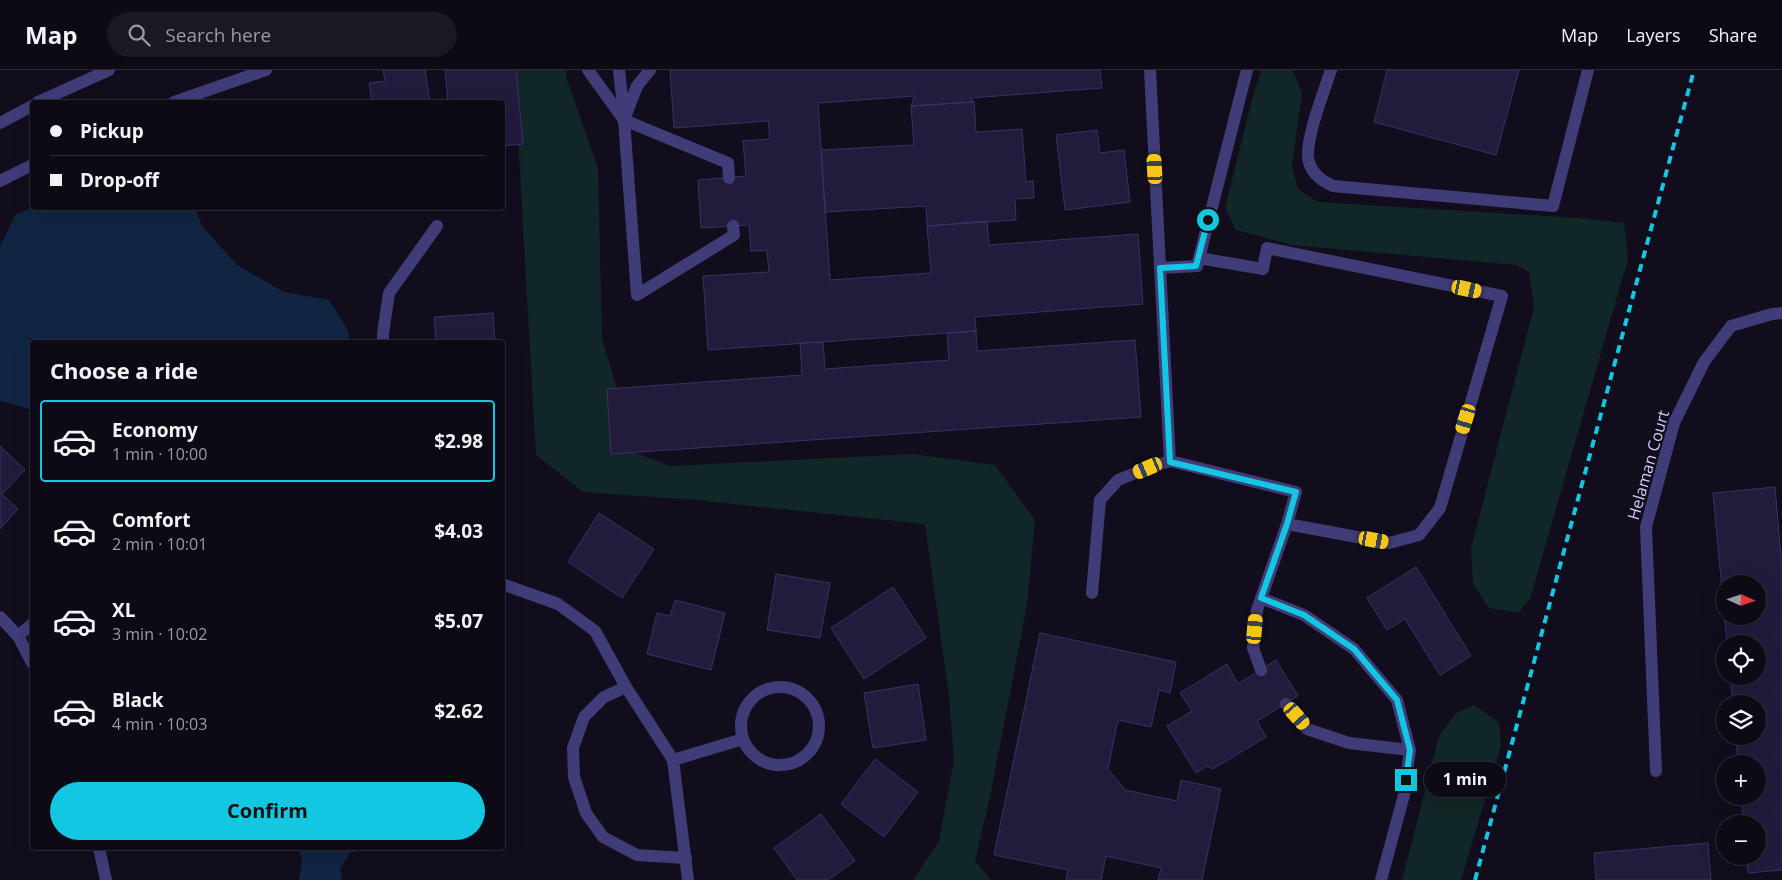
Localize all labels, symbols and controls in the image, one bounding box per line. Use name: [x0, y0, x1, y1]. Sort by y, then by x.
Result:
search box: [107, 12, 457, 57]
text: Map: [25, 18, 77, 51]
icon: search: [125, 21, 153, 49]
text: Search here: [165, 22, 271, 48]
text: Map: [1561, 23, 1598, 47]
text: Layers: [1626, 23, 1681, 47]
text: Share: [1709, 23, 1757, 47]
text: Pickup: [80, 118, 144, 144]
car: [1146, 154, 1163, 184]
text: Drop-off: [80, 167, 159, 193]
route start: [1197, 209, 1219, 231]
car: [1450, 279, 1483, 299]
text: Choose a ride: [50, 355, 198, 385]
car: [1454, 402, 1477, 436]
street label: Helaman Court: [1622, 407, 1674, 522]
text: Economy: [112, 417, 198, 443]
icon: car: [52, 419, 97, 464]
text: $2.98: [434, 428, 483, 454]
text: 1 min · 10:00: [112, 443, 207, 465]
car: [1131, 455, 1164, 481]
text: Comfort: [112, 507, 191, 533]
icon: car: [52, 509, 97, 554]
text: $4.03: [434, 518, 483, 544]
car: [1357, 530, 1390, 550]
text: 2 min · 10:01: [112, 533, 207, 555]
north arrow: [1716, 575, 1766, 625]
map controls: [1716, 575, 1766, 865]
text: XL: [112, 597, 135, 623]
icon: car: [52, 599, 97, 644]
text: $5.07: [434, 608, 483, 634]
car: [1246, 613, 1263, 645]
text: 3 min · 10:02: [112, 623, 207, 645]
button: locate: [1716, 635, 1766, 685]
text: Black: [112, 687, 164, 713]
icon: car: [52, 689, 97, 734]
button: layers: [1716, 695, 1766, 745]
text: $2.62: [434, 698, 483, 724]
car: [1281, 700, 1312, 732]
text: 4 min · 10:03: [112, 713, 207, 735]
button: +: [1716, 755, 1766, 805]
callout: 1 min: [1424, 762, 1506, 798]
text: 1 min: [1443, 768, 1487, 790]
route end: [1395, 769, 1417, 791]
button: Confirm: [50, 782, 485, 840]
button: −: [1716, 815, 1766, 865]

